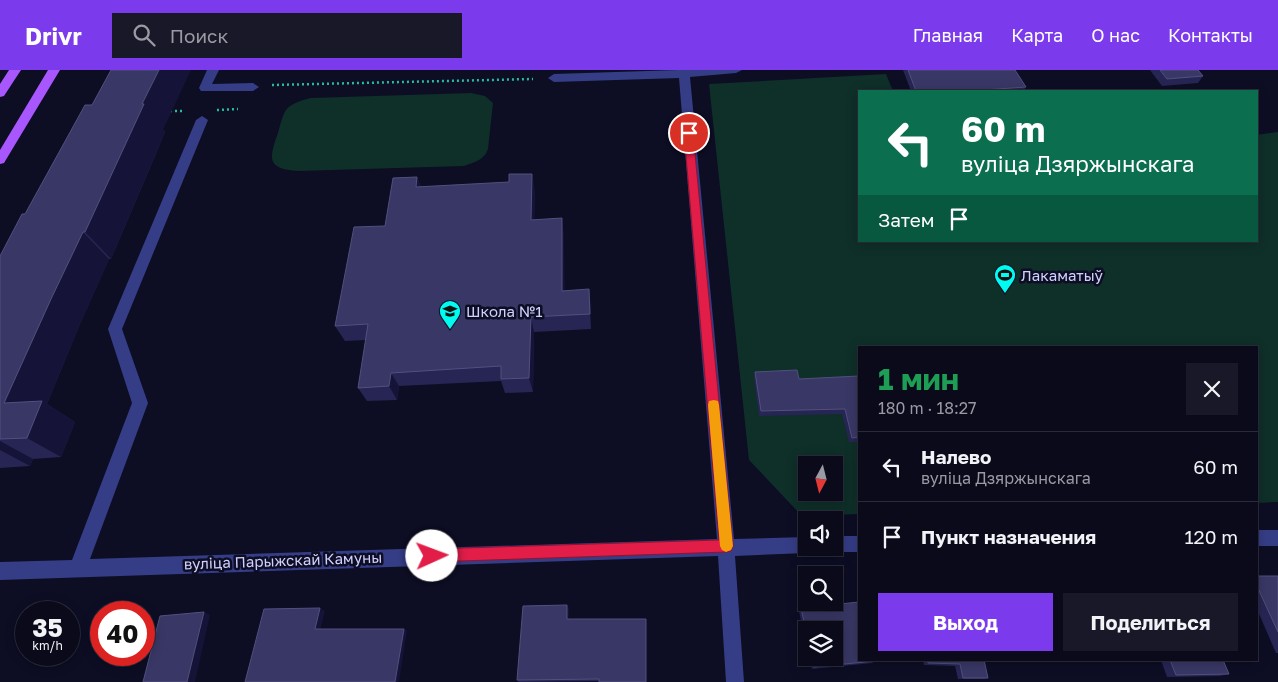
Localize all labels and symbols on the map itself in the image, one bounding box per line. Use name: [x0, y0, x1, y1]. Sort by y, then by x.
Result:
pin: [668, 112, 710, 154]
sports icon: Лакаматыў: [993, 263, 1017, 294]
place label: Лакаматыў: [1021, 266, 1104, 284]
school or university icon: Школа №1: [438, 299, 462, 330]
place label: Школа №1: [466, 302, 542, 320]
north arrow: [798, 456, 842, 501]
position arrow: [405, 529, 457, 581]
street label: вуліца Парыжскай Камуны: [183, 548, 383, 572]
speed limit sign: 40: [90, 601, 155, 666]

